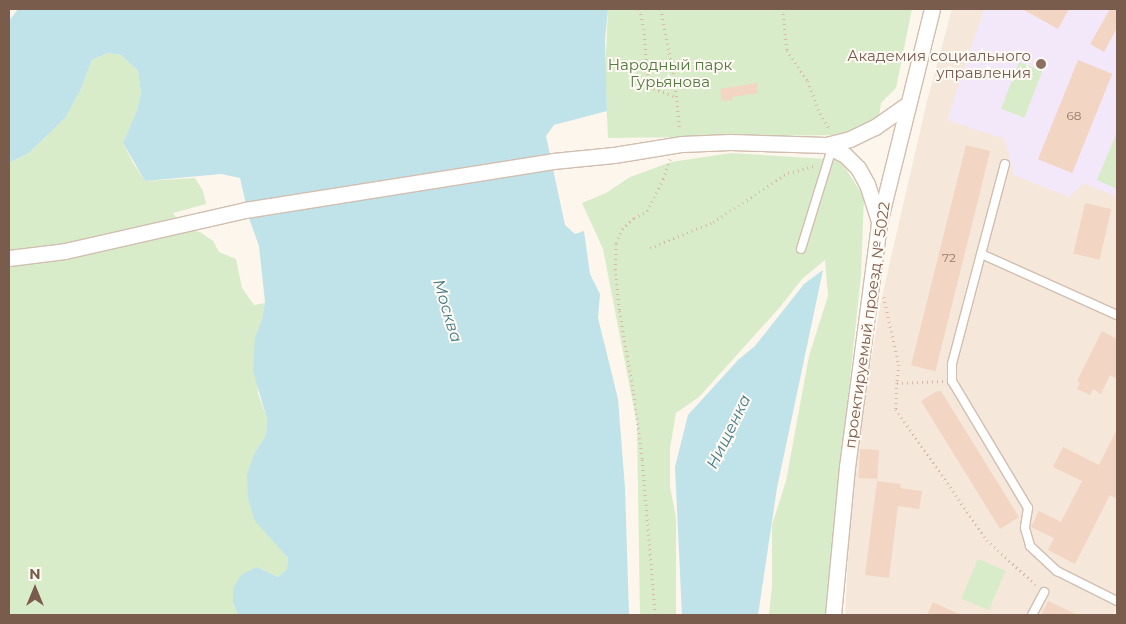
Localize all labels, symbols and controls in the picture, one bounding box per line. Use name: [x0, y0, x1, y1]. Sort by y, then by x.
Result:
place label: Академия социального управления: [847, 46, 1031, 81]
park label: Народный парк Гурьянова: [608, 55, 732, 90]
marker: Академия социального управления: [1035, 58, 1047, 70]
house number: 68: [1067, 109, 1081, 123]
street label: проектируемый проезд № 5022: [841, 201, 893, 449]
house number: 72: [942, 251, 956, 265]
water label: Москва: [428, 277, 466, 345]
water label: Нищенка: [703, 392, 755, 472]
north arrow: [10, 564, 60, 614]
text: N: [29, 565, 41, 583]

